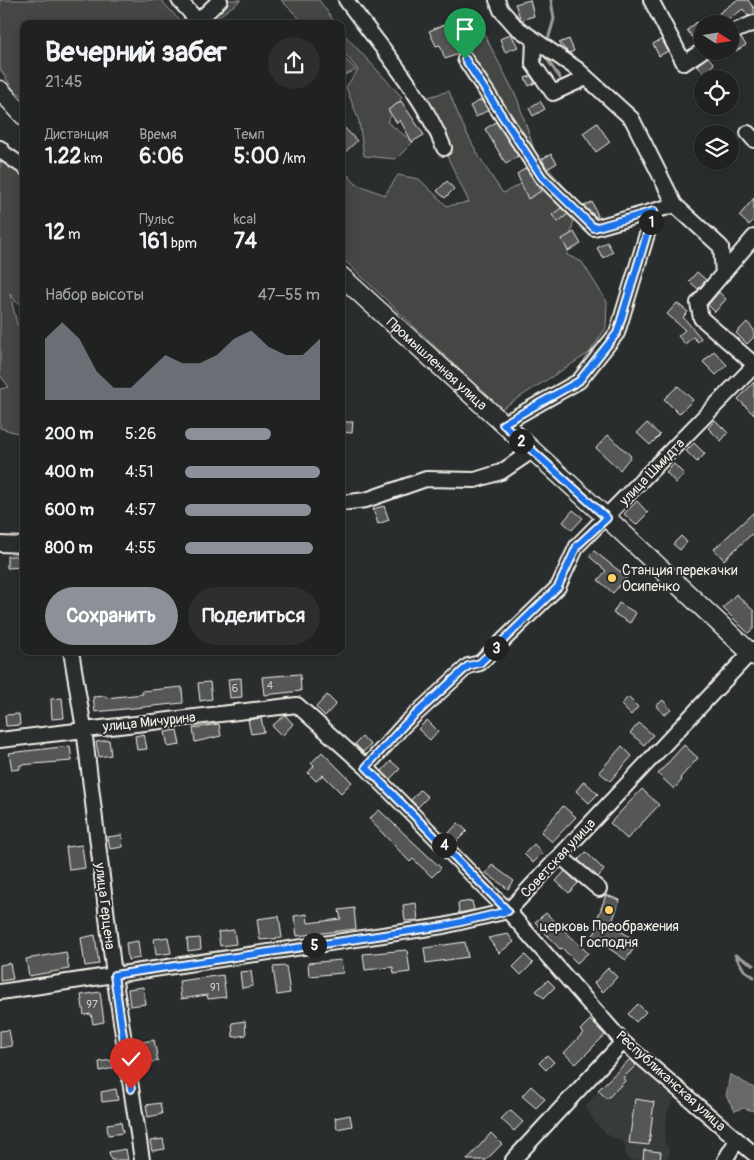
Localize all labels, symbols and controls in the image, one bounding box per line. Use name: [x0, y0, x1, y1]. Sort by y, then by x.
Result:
pin: [444, 8, 486, 59]
icon: arrive: [451, 15, 479, 43]
north arrow: [694, 15, 739, 60]
map controls: [694, 15, 739, 170]
text: Вечерний забег: [45, 35, 227, 70]
button: share: [268, 37, 320, 89]
button: locate: [694, 70, 739, 115]
text: 21:45: [45, 72, 82, 92]
button: layers: [694, 125, 739, 170]
text: Дистанция: [45, 126, 109, 143]
text: Время: [139, 126, 177, 143]
text: Темп: [234, 126, 265, 143]
text: 1.22: [45, 143, 81, 170]
text: 6:06: [139, 143, 184, 170]
text: 5:00: [234, 143, 279, 170]
text: km: [81, 150, 103, 167]
text: /km: [279, 150, 306, 167]
pin: 1: [638, 210, 664, 234]
text: Пульс: [139, 211, 175, 228]
text: kcal: [234, 211, 256, 228]
text: 1: [649, 214, 654, 231]
text: 12: [45, 219, 65, 246]
text: m: [65, 226, 80, 243]
text: 161: [139, 228, 168, 255]
text: 74: [234, 228, 257, 255]
text: bpm: [168, 235, 197, 252]
text: Набор высоты: [45, 285, 144, 305]
text: 47–55 m: [258, 285, 320, 305]
street label: Промышленная улица: [383, 313, 491, 414]
text: 200 m: [45, 424, 93, 444]
text: 5:26: [125, 424, 156, 444]
pin: 2: [508, 428, 534, 454]
text: 2: [518, 433, 525, 450]
street label: улица Шмидта: [615, 435, 688, 510]
text: 400 m: [45, 462, 94, 482]
text: 4:51: [125, 462, 153, 482]
text: 600 m: [45, 500, 94, 520]
text: 4:57: [125, 500, 156, 520]
text: 800 m: [45, 538, 93, 558]
text: 4:55: [125, 538, 156, 558]
place label: Станция перекачки Осипенко: [622, 562, 738, 595]
marker: Станция перекачки Осипенко: [606, 572, 618, 584]
button: Сохранить: [45, 587, 178, 645]
button: Поделиться: [188, 587, 320, 645]
pin: 3: [484, 636, 508, 660]
text: 3: [493, 640, 500, 657]
house number: 4: [267, 679, 274, 692]
house number: 6: [232, 682, 238, 695]
street label: улица Мичурина: [101, 709, 196, 735]
street label: Советская улица: [517, 815, 599, 901]
pin: 4: [432, 832, 456, 858]
text: 4: [440, 837, 449, 854]
street label: улица Герцена: [91, 861, 119, 950]
marker: церковь Преображения Господня: [603, 904, 615, 916]
place label: церковь Преображения Господня: [539, 918, 679, 951]
pin: 5: [302, 932, 326, 958]
text: 5: [311, 937, 318, 954]
house number: 91: [210, 981, 220, 994]
house number: 97: [86, 998, 98, 1011]
street label: Республиканская улица: [613, 1027, 729, 1135]
pin: [110, 1038, 152, 1089]
icon: check: [117, 1045, 145, 1073]

